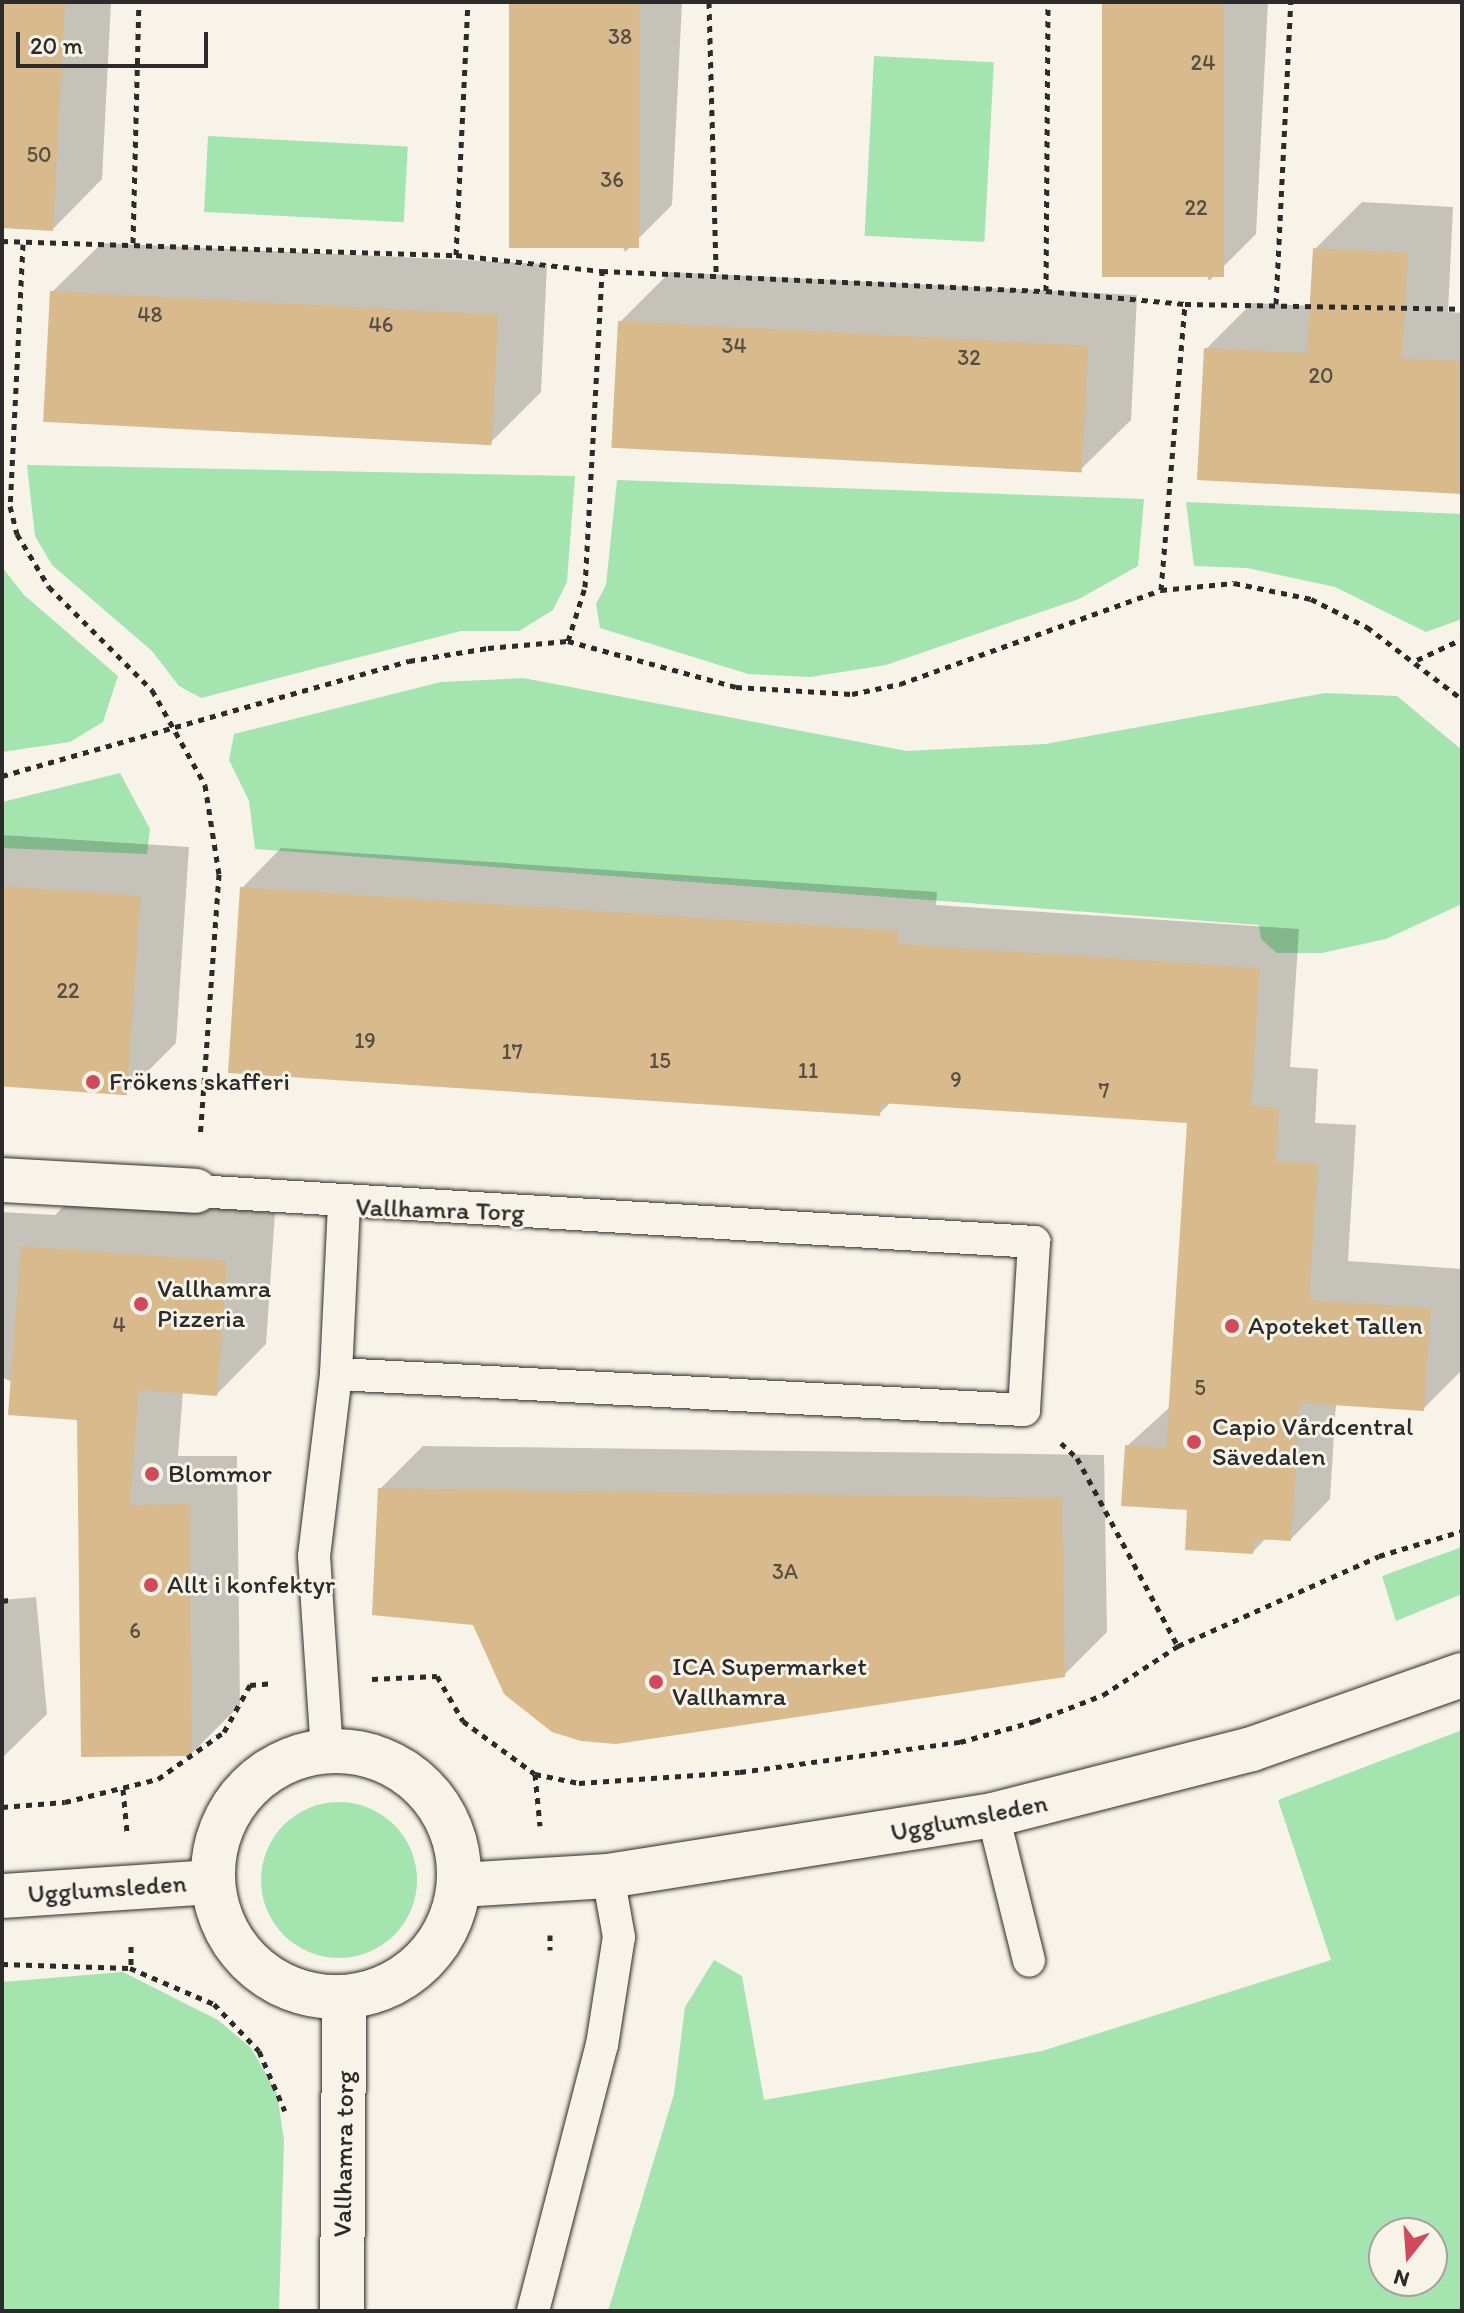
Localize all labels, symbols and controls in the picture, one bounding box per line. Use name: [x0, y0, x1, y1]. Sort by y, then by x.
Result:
scale bar: [20, 16, 212, 66]
house number: 38: [608, 24, 632, 50]
text: 20 m: [30, 31, 83, 60]
house number: 24: [1191, 50, 1215, 76]
house number: 50: [26, 142, 52, 168]
house number: 36: [600, 167, 624, 193]
house number: 22: [1184, 195, 1208, 221]
house number: 48: [137, 302, 163, 328]
house number: 46: [369, 312, 393, 338]
house number: 34: [721, 333, 747, 359]
house number: 32: [957, 345, 981, 371]
house number: 20: [1308, 363, 1334, 389]
house number: 22: [56, 978, 80, 1004]
house number: 19: [354, 1028, 376, 1054]
house number: 17: [501, 1039, 523, 1065]
house number: 15: [649, 1048, 671, 1074]
house number: 11: [798, 1058, 818, 1084]
place label: Frökens skafferi: [109, 1066, 290, 1098]
house number: 9: [950, 1067, 962, 1093]
marker: Frökens skafferi: [84, 1073, 102, 1091]
house number: 7: [1099, 1078, 1109, 1104]
street label: Vallhamra Torg: [355, 1191, 525, 1229]
place label: Vallhamra Pizzeria: [157, 1273, 271, 1334]
marker: Vallhamra Pizzeria: [132, 1295, 150, 1313]
place label: Apoteket Tallen: [1248, 1310, 1423, 1342]
house number: 4: [112, 1312, 126, 1338]
marker: Apoteket Tallen: [1223, 1317, 1241, 1335]
house number: 5: [1194, 1375, 1206, 1401]
place label: Capio Vårdcentral Sävedalen: [1212, 1411, 1413, 1472]
marker: Capio Vårdcentral Sävedalen: [1183, 1431, 1205, 1453]
place label: Blommor: [168, 1458, 272, 1490]
marker: Blommor: [143, 1465, 161, 1483]
house number: 3A: [772, 1559, 798, 1585]
place label: Allt i konfektyr: [167, 1569, 335, 1601]
marker: Allt i konfektyr: [142, 1576, 160, 1594]
house number: 6: [129, 1618, 141, 1644]
place label: ICA Supermarket Vallhamra: [672, 1651, 867, 1712]
marker: ICA Supermarket Vallhamra: [647, 1673, 665, 1691]
street label: Ugglumsleden: [888, 1787, 1050, 1849]
street label: Ugglumsleden: [26, 1868, 188, 1910]
street label: Vallhamra torg: [327, 2071, 361, 2237]
north arrow: [1368, 2217, 1448, 2297]
text: N: [1390, 2263, 1412, 2294]

